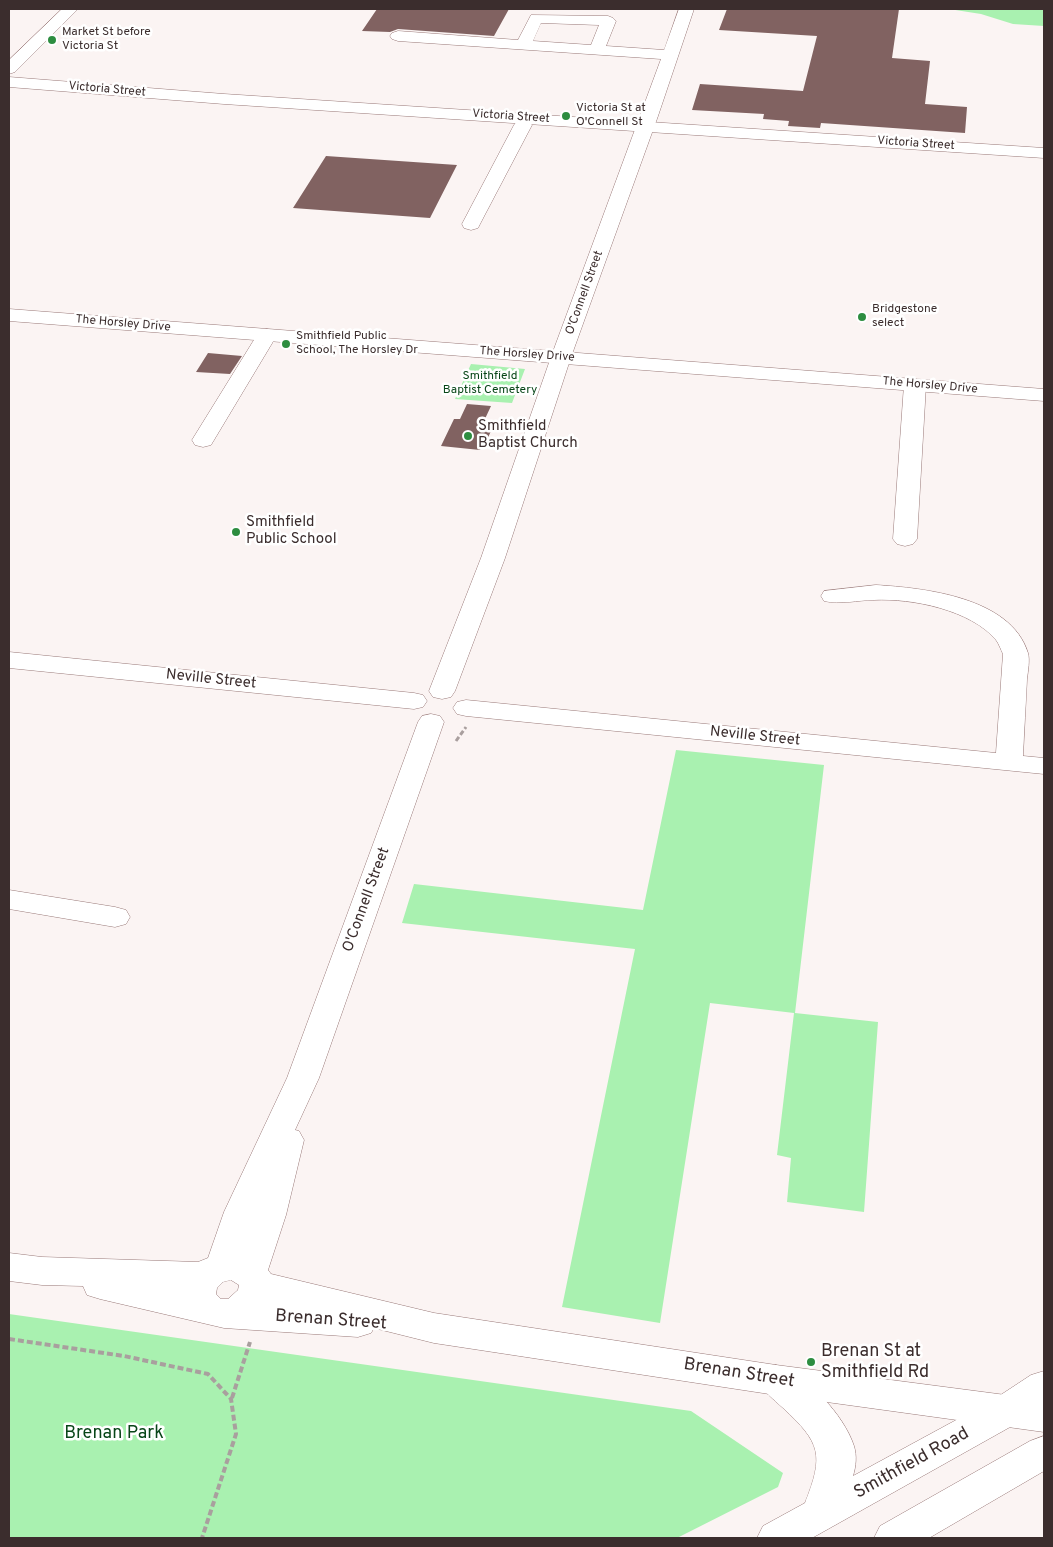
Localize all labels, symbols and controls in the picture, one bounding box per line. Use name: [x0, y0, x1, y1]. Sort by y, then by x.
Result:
place label: Market St before Victoria St: [62, 26, 151, 54]
marker: Market St before Victoria St: [46, 34, 58, 46]
street label: Victoria Street: [68, 79, 146, 101]
place label: Victoria St at O'Connell St: [576, 102, 646, 130]
street label: Victoria Street: [472, 107, 550, 127]
marker: Victoria St at O'Connell St: [560, 110, 572, 122]
street label: Victoria Street: [877, 134, 955, 154]
street label: O'Connell Street: [563, 249, 607, 337]
place label: Bridgestone select: [872, 303, 937, 331]
marker: Bridgestone select: [856, 311, 868, 323]
street label: The Horsley Drive: [75, 313, 171, 335]
place label: Smithfield Public School, The Horsley Dr: [296, 330, 418, 358]
marker: Smithfield Public School, The Horsley Dr: [280, 338, 292, 350]
street label: The Horsley Drive: [479, 344, 575, 366]
park label: Smithfield Baptist Cemetery: [443, 370, 537, 398]
street label: The Horsley Drive: [882, 375, 978, 397]
place label: Smithfield Baptist Church: [478, 418, 578, 453]
marker: Smithfield Baptist Church: [462, 430, 474, 442]
place label: Smithfield Public School: [246, 514, 337, 549]
marker: Smithfield Public School: [230, 526, 242, 538]
street label: Neville Street: [165, 666, 257, 694]
street label: Neville Street: [709, 723, 801, 751]
street label: O'Connell Street: [340, 845, 394, 955]
street label: Brenan Street: [274, 1306, 388, 1336]
place label: Brenan St at Smithfield Rd: [821, 1341, 929, 1384]
street label: Brenan Street: [682, 1355, 796, 1393]
marker: Brenan St at Smithfield Rd: [805, 1356, 817, 1368]
park label: Brenan Park: [64, 1423, 164, 1445]
street label: Smithfield Road: [851, 1423, 973, 1505]

